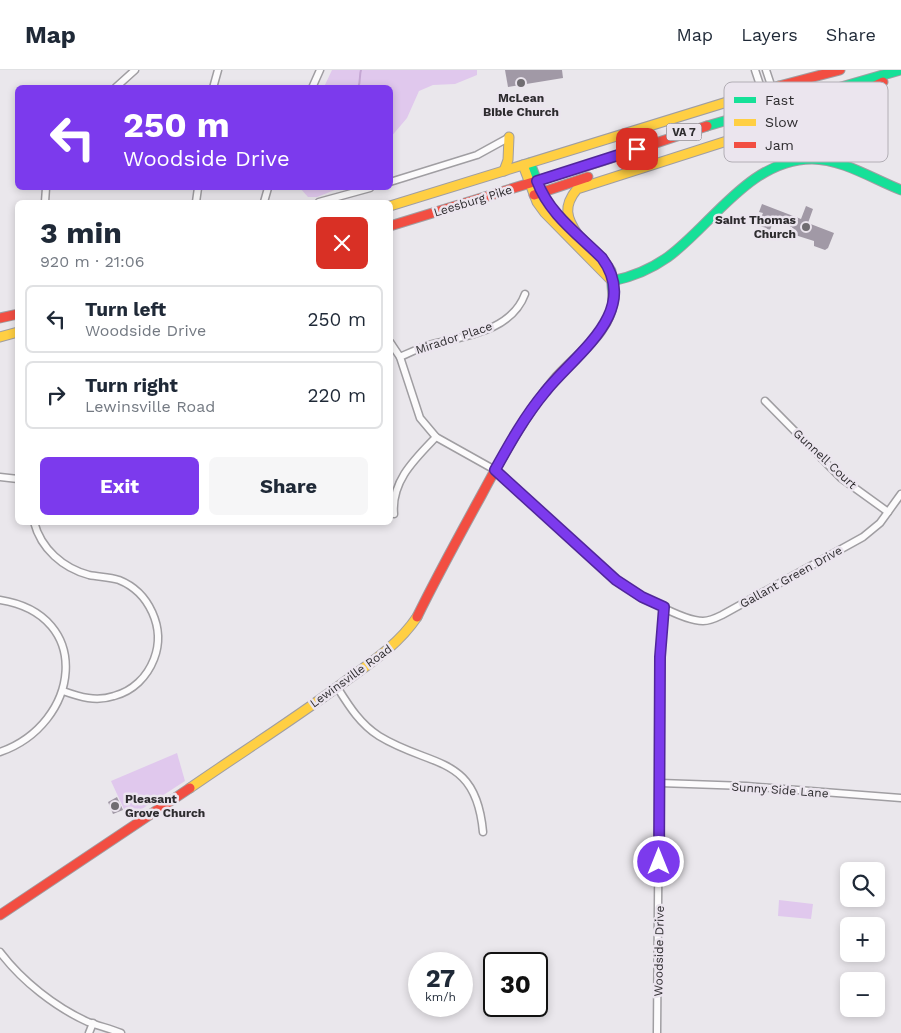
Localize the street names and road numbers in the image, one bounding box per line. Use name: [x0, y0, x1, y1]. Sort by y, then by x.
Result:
road number: VA 7: [666, 124, 702, 140]
street label: Leesburg Pike: [432, 182, 514, 220]
street label: Mirador Place: [414, 319, 494, 357]
street label: Gunnell Court: [790, 426, 860, 492]
street label: Gallant Green Drive: [737, 543, 845, 611]
street label: Lewinsville Road: [307, 642, 395, 710]
street label: Sunny Side Lane: [731, 780, 829, 800]
street label: Woodside Drive: [651, 905, 667, 997]

